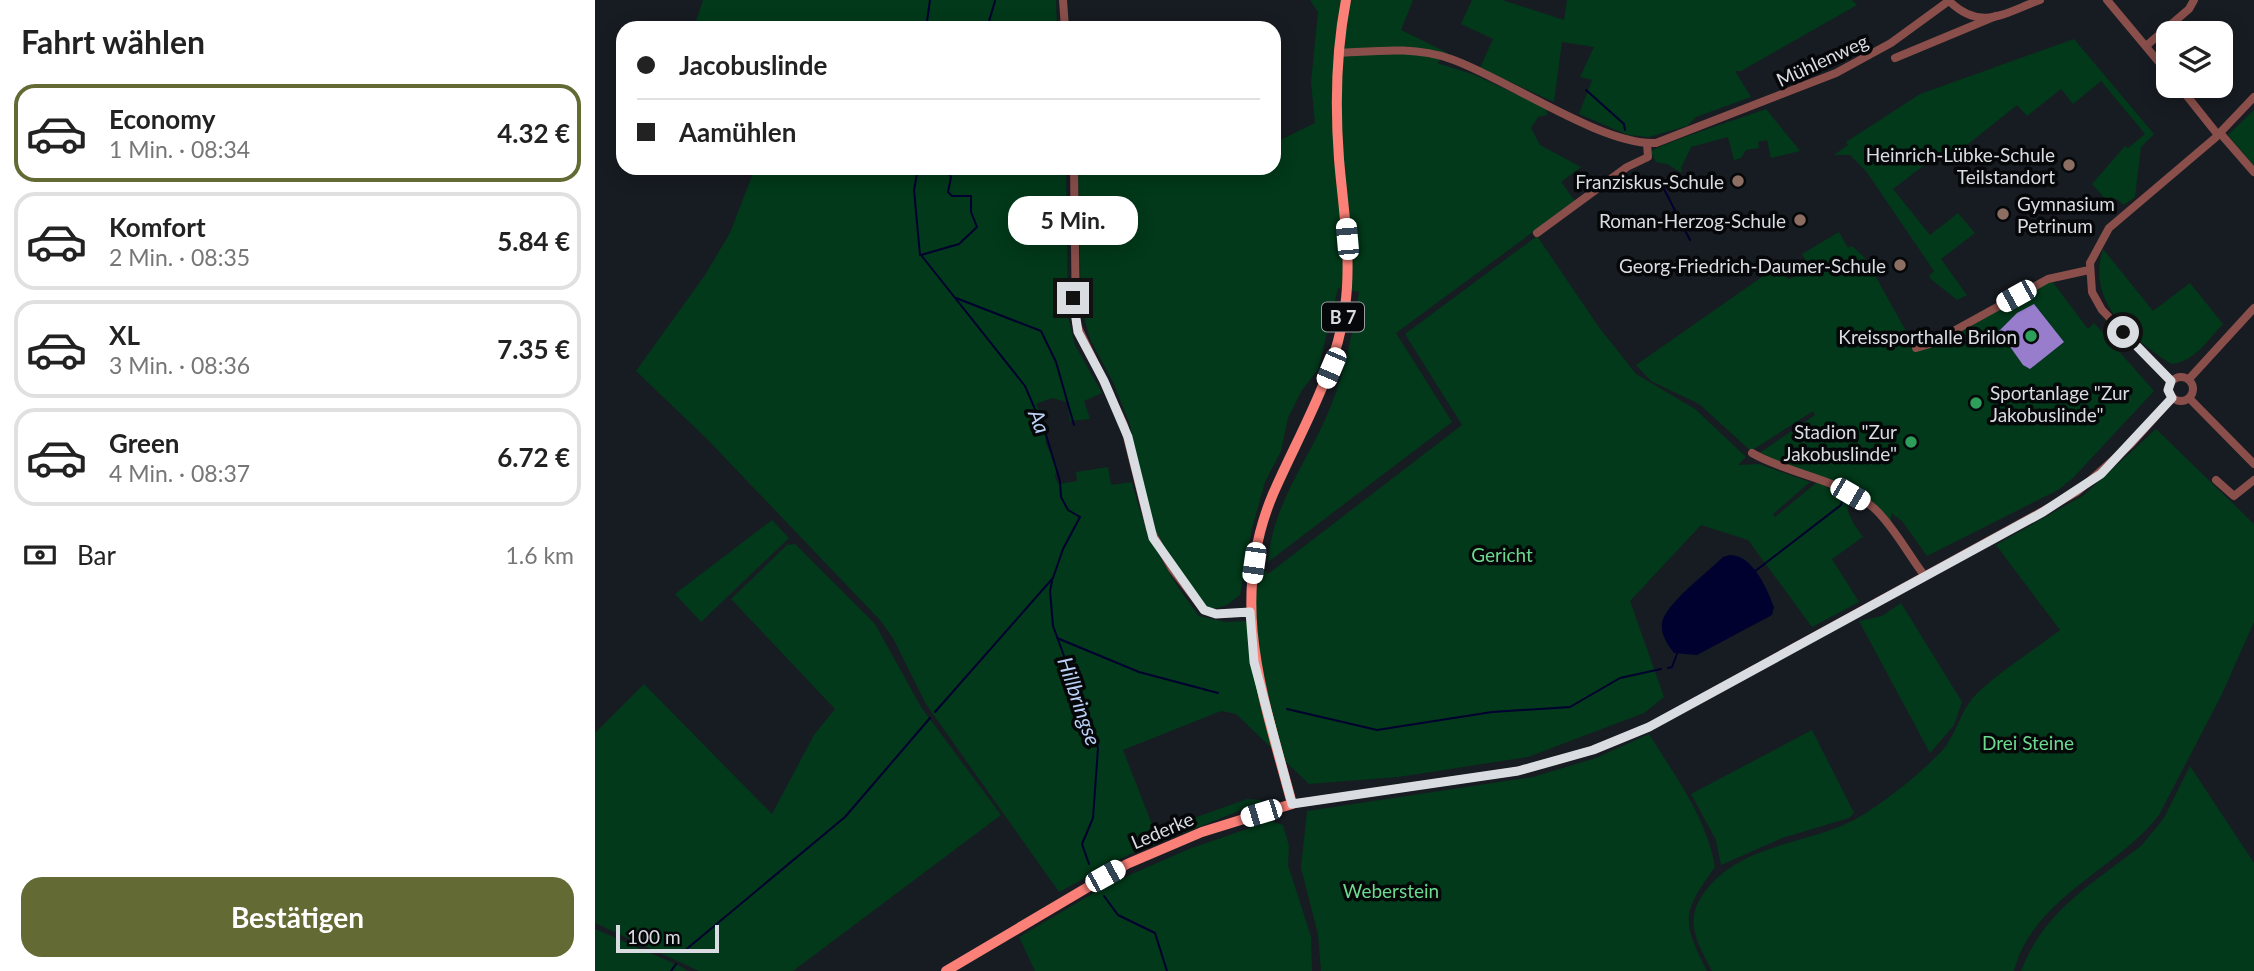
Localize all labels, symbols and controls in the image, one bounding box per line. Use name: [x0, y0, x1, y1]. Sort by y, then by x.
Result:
map controls: [2156, 21, 2233, 98]
button: layers: [2156, 21, 2233, 98]
text: Fahrt wählen: [21, 22, 205, 61]
street label: Mühlenweg: [1773, 29, 1872, 91]
text: Jacobuslinde: [679, 49, 827, 81]
icon: car: [25, 102, 88, 165]
text: Economy: [109, 103, 215, 135]
text: Aamühlen: [679, 116, 796, 148]
text: 4.32 €: [497, 117, 570, 149]
text: 1 Min. · 08:34: [109, 135, 250, 163]
place label: Heinrich-Lübke-Schule Teilstandort: [1866, 143, 2055, 188]
marker: Heinrich-Lübke-Schule Teilstandort: [2061, 157, 2077, 173]
place label: Franziskus-Schule: [1575, 170, 1724, 193]
marker: Franziskus-Schule: [1730, 173, 1746, 189]
place label: Gymnasium Petrinum: [2017, 192, 2115, 237]
callout: 5 Min.: [1008, 196, 1138, 246]
text: 5 Min.: [1041, 206, 1105, 234]
marker: Gymnasium Petrinum: [1995, 206, 2011, 222]
place label: Roman-Herzog-Schule: [1599, 209, 1786, 232]
icon: car: [25, 210, 88, 273]
text: Komfort: [109, 211, 206, 243]
marker: Roman-Herzog-Schule: [1792, 212, 1808, 228]
car: [1335, 217, 1360, 261]
text: 5.84 €: [497, 225, 570, 257]
text: 2 Min. · 08:35: [109, 243, 250, 271]
place label: Georg-Friedrich-Daumer-Schule: [1619, 254, 1886, 277]
marker: Georg-Friedrich-Daumer-Schule: [1892, 257, 1908, 273]
car: [1993, 277, 2040, 315]
route end: [1057, 282, 1089, 314]
road number: B 7: [1322, 302, 1364, 332]
route start: [2107, 316, 2139, 348]
icon: car: [25, 318, 88, 381]
text: XL: [109, 319, 140, 351]
place label: Kreissporthalle Brilon: [1838, 325, 2017, 348]
marker: Kreissporthalle Brilon: [2023, 328, 2039, 344]
text: 7.35 €: [497, 333, 570, 365]
car: [1314, 345, 1349, 391]
text: 3 Min. · 08:36: [109, 351, 250, 379]
place label: Sportanlage "Zur Jakobuslinde": [1990, 381, 2129, 426]
marker: Sportanlage "Zur Jakobuslinde": [1968, 395, 1984, 411]
water label: Aa: [1024, 404, 1056, 437]
place label: Stadion "Zur Jakobuslinde": [1784, 420, 1897, 465]
icon: car: [25, 426, 88, 489]
text: Green: [109, 427, 179, 459]
marker: Stadion "Zur Jakobuslinde": [1903, 434, 1919, 450]
text: 6.72 €: [497, 441, 570, 473]
text: 4 Min. · 08:37: [109, 459, 250, 487]
car: [1827, 474, 1874, 514]
icon: cash: [21, 536, 59, 574]
text: Bar: [77, 539, 116, 571]
text: 1.6 km: [505, 541, 574, 569]
car: [1241, 541, 1268, 585]
park label: Gericht: [1471, 543, 1533, 566]
water label: Hillbringse: [1053, 653, 1107, 749]
park label: Drei Steine: [1982, 731, 2074, 754]
car: [1238, 797, 1285, 829]
street label: Lederke: [1127, 807, 1197, 853]
car: [1082, 857, 1129, 895]
button: Bestätigen: [21, 877, 574, 957]
park label: Weberstein: [1343, 879, 1439, 902]
scale bar: [616, 922, 719, 954]
text: 100 m: [627, 925, 681, 948]

